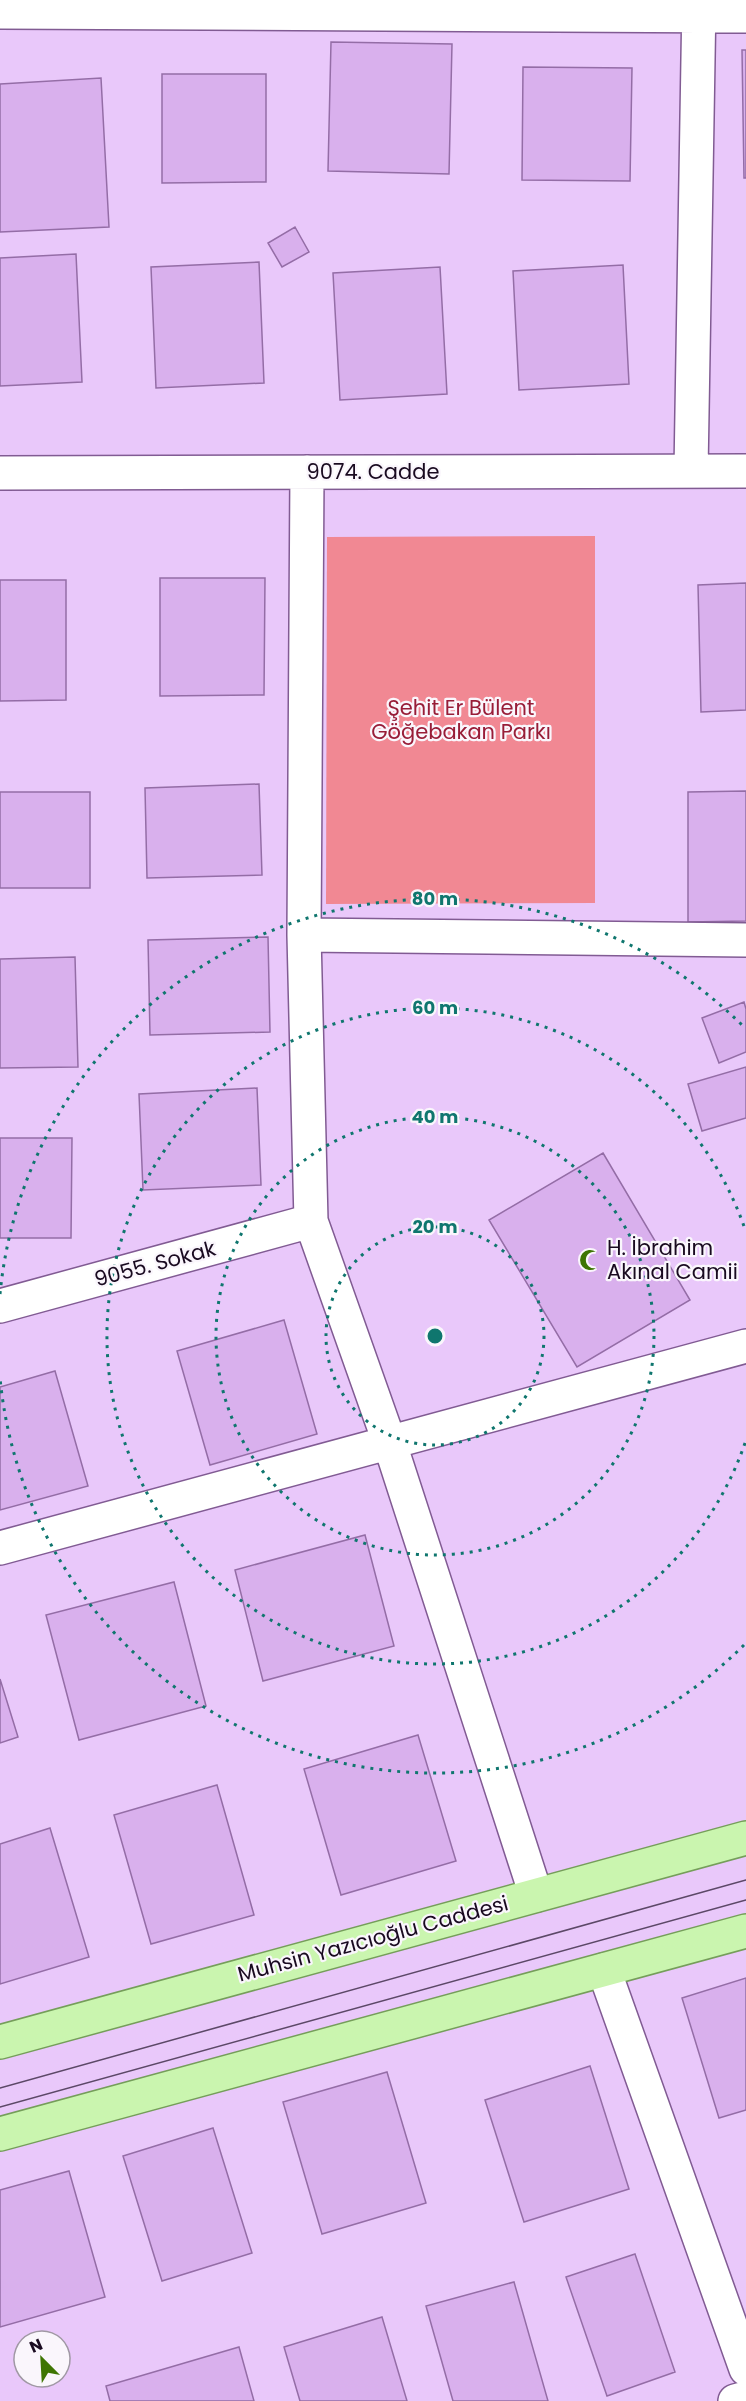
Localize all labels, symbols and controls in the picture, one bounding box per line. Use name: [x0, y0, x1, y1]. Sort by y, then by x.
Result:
street label: 9074. Cadde: [307, 457, 439, 486]
park label: Şehit Er Bülent Göğebakan Parkı: [371, 693, 551, 746]
text: 80 m: [412, 886, 458, 911]
text: 60 m: [412, 995, 458, 1020]
text: 40 m: [412, 1104, 458, 1129]
text: 20 m: [413, 1214, 457, 1239]
street label: 9055. Sokak: [91, 1233, 219, 1294]
place label: H. İbrahim Akınal Camii: [607, 1233, 738, 1286]
mosque icon: H. İbrahim Akınal Camii: [578, 1248, 602, 1272]
centre of rings: [425, 1326, 445, 1346]
street label: Muhsin Yazıcıoğlu Caddesi: [234, 1888, 511, 1989]
north arrow: [12, 2329, 72, 2389]
text: N: [26, 2333, 46, 2359]

